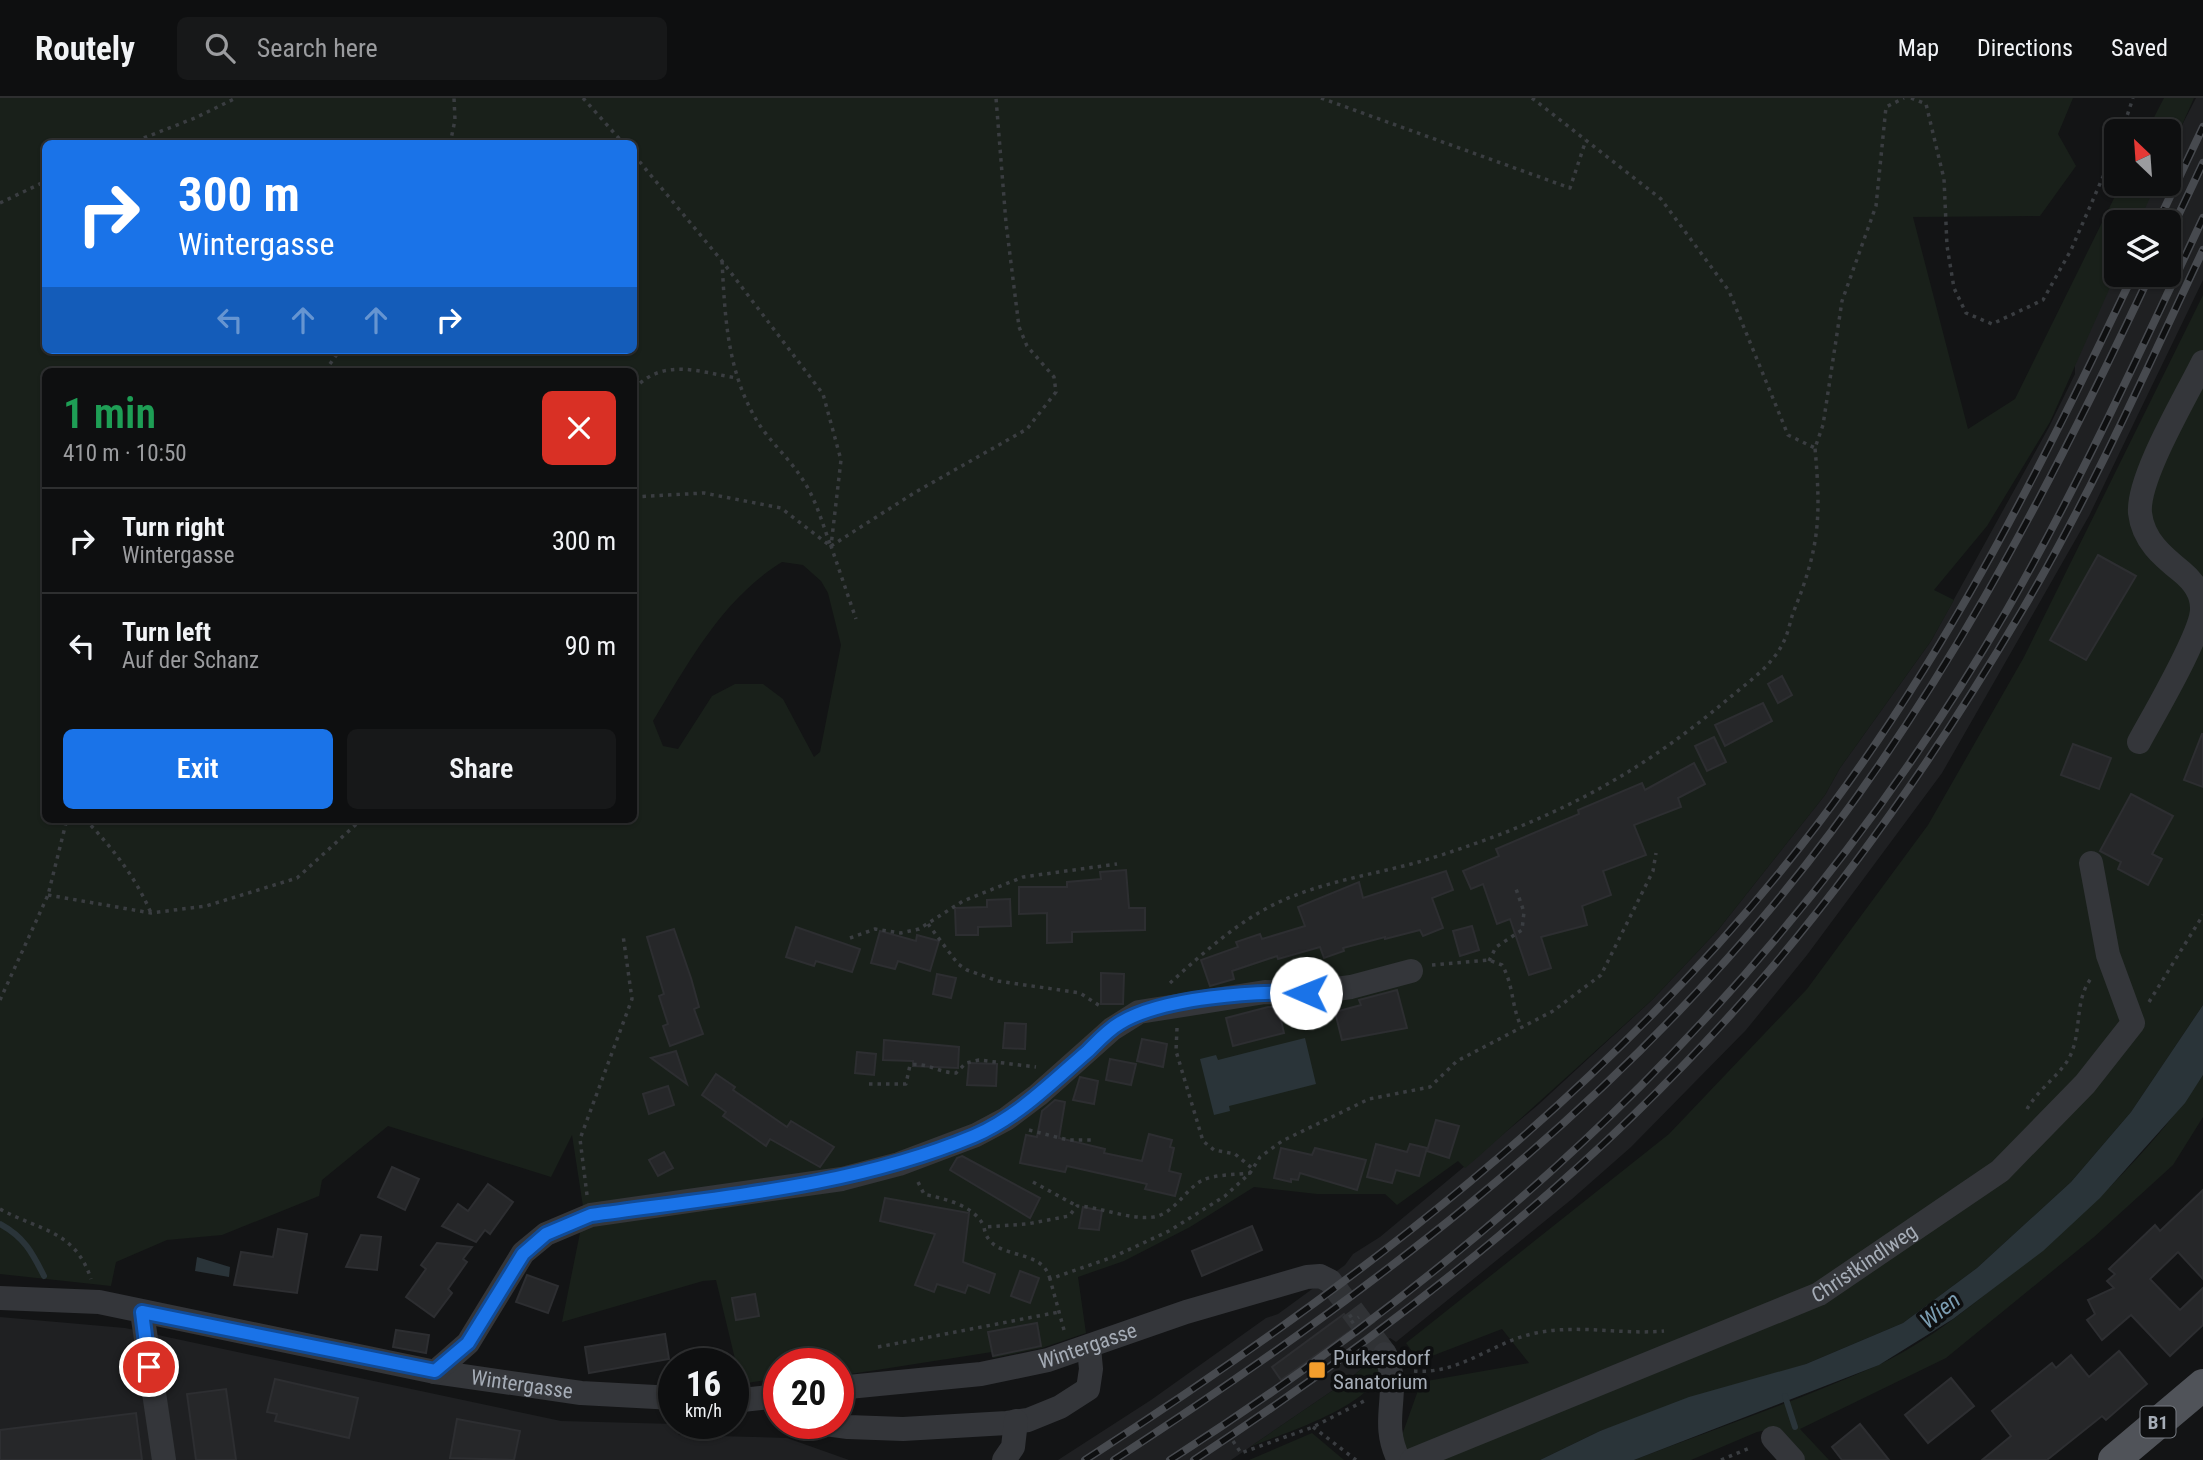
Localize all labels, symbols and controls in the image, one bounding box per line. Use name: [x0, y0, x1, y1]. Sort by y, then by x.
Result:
search box: [177, 17, 667, 80]
text: Routely: [35, 29, 135, 68]
icon: search: [201, 29, 239, 67]
text: Search here: [257, 33, 378, 63]
text: Map: [1898, 34, 1939, 62]
text: Directions: [1977, 34, 2073, 62]
text: Saved: [2111, 34, 2168, 62]
north arrow: [2104, 119, 2180, 196]
map controls: [2104, 119, 2181, 287]
text: 300 m: [178, 166, 300, 223]
icon: right: [63, 168, 154, 259]
button: layers: [2104, 210, 2181, 287]
text: Wintergasse: [178, 225, 334, 263]
icon: left: [211, 301, 249, 339]
icon: ahead: [284, 301, 322, 339]
icon: ahead: [357, 301, 395, 339]
icon: right: [430, 301, 468, 339]
text: 1 min: [63, 389, 156, 438]
button: close: [542, 391, 616, 465]
text: 410 m · 10:50: [63, 440, 187, 467]
text: Turn right: [122, 512, 224, 542]
icon: right: [63, 522, 101, 560]
text: 300 m: [552, 526, 616, 556]
text: Wintergasse: [122, 542, 234, 569]
text: Turn left: [122, 617, 211, 647]
icon: left: [63, 627, 101, 665]
text: 90 m: [565, 631, 616, 661]
text: Auf der Schanz: [122, 647, 259, 674]
button: Exit: [63, 729, 333, 809]
button: Share: [347, 729, 616, 809]
position arrow: [1269, 956, 1343, 1030]
street label: Christkindlweg: [1808, 1219, 1922, 1308]
water label: Wien: [1915, 1286, 1966, 1334]
street label: Wintergasse: [1036, 1318, 1140, 1374]
pin: [119, 1337, 179, 1397]
place label: Purkersdorf Sanatorium: [1333, 1346, 1431, 1394]
icon: arrive: [130, 1348, 168, 1386]
speed limit sign: 20: [763, 1348, 854, 1439]
marker: Purkersdorf Sanatorium: [1307, 1360, 1327, 1380]
text: 16: [686, 1364, 721, 1405]
street label: Wintergasse: [469, 1365, 575, 1404]
text: km/h: [685, 1400, 722, 1421]
road number: B1: [2140, 1406, 2176, 1438]

